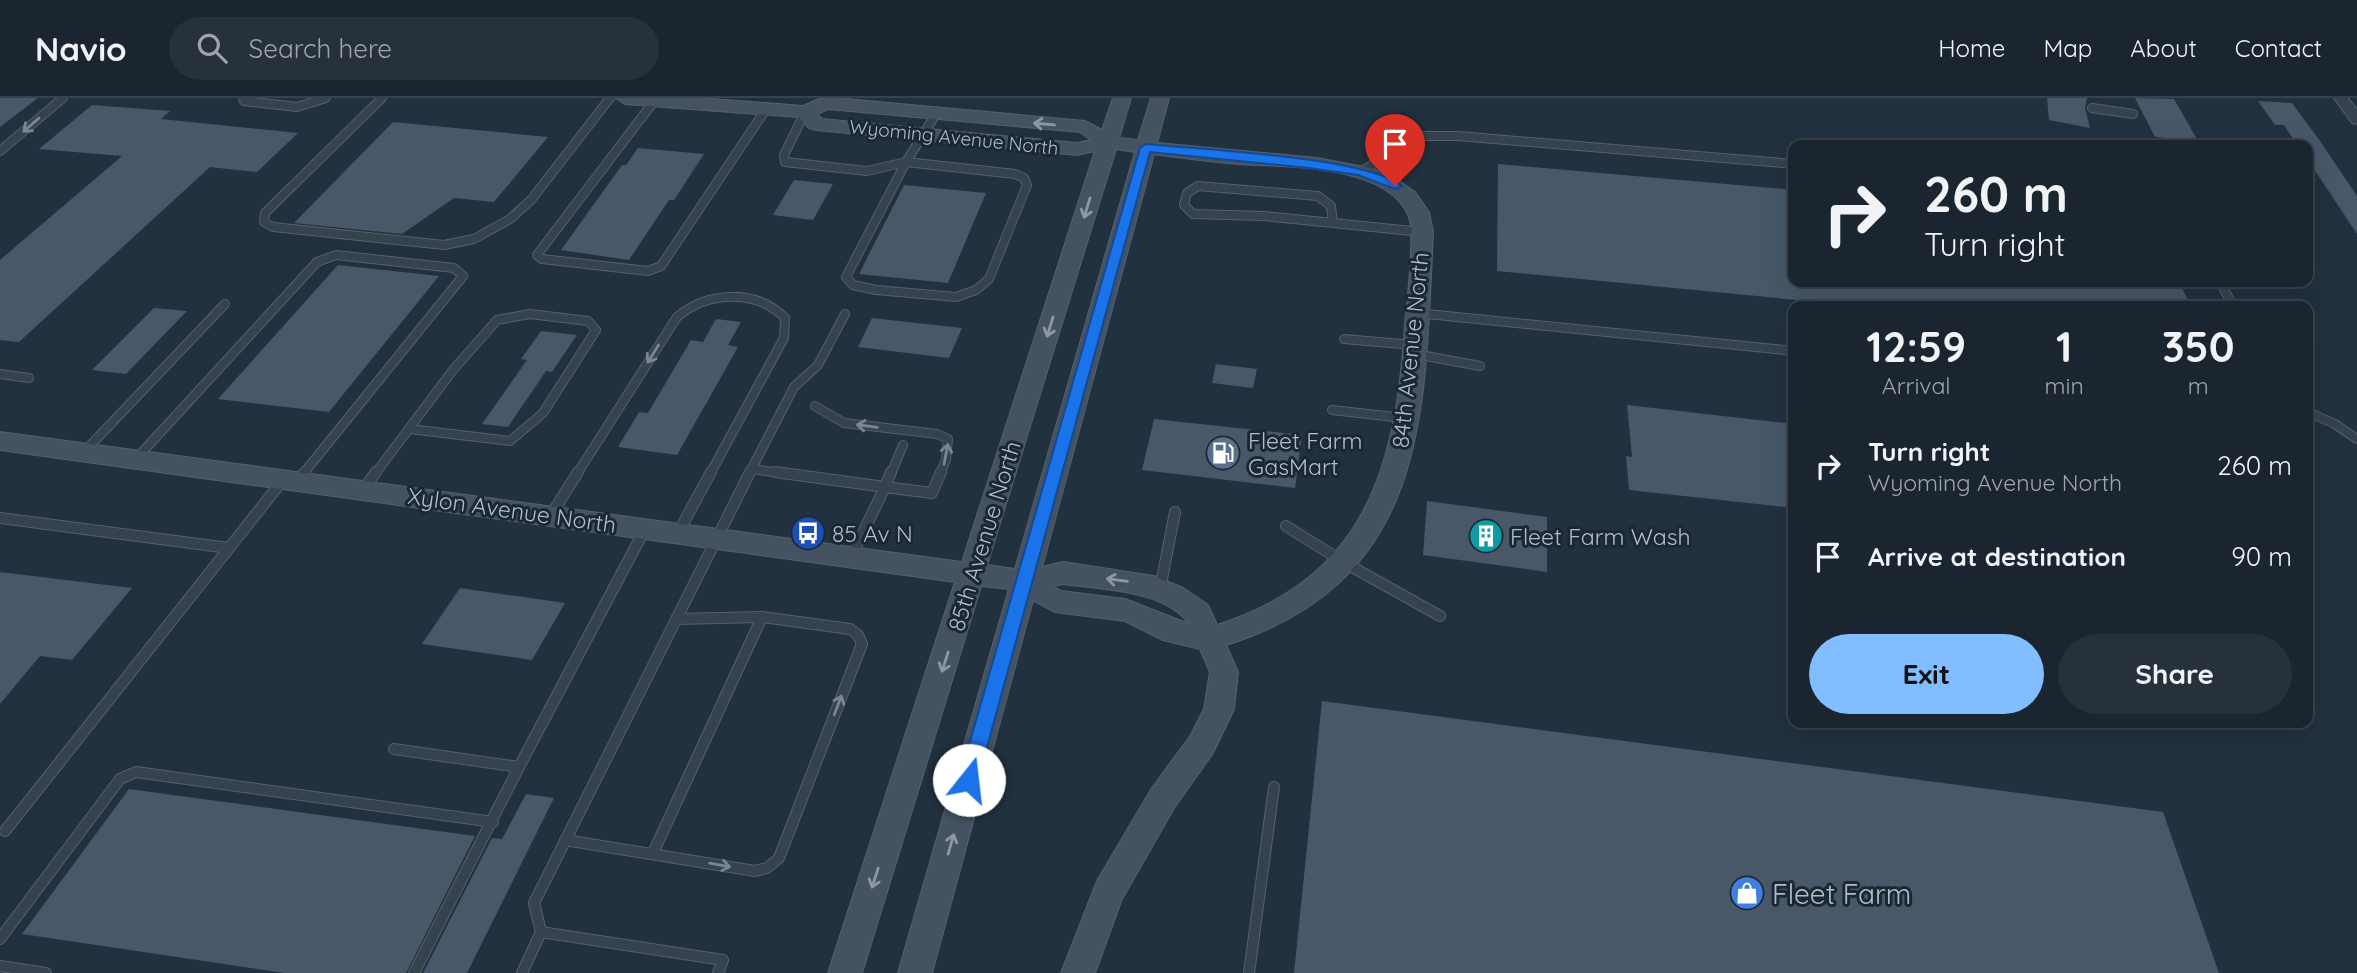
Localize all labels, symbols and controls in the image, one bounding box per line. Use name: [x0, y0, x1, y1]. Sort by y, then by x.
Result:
search box: [169, 17, 659, 80]
text: Navio: [35, 28, 127, 69]
icon: search: [193, 29, 231, 67]
text: Search here: [249, 32, 392, 65]
text: Home: [1938, 33, 2005, 63]
text: Map: [2043, 33, 2092, 63]
text: About: [2130, 33, 2197, 63]
text: Contact: [2235, 33, 2322, 63]
street label: Wyoming Avenue North: [848, 114, 1060, 160]
pin: [1365, 114, 1425, 186]
one-way arrow: [23, 117, 41, 133]
one-way arrow: [1033, 117, 1056, 130]
icon: arrive: [1376, 125, 1414, 163]
text: 260 m: [1924, 163, 2068, 224]
icon: right: [1809, 168, 1900, 259]
one-way arrow: [1080, 196, 1092, 218]
text: Turn right: [1924, 224, 2065, 264]
street label: 84th Avenue North: [1385, 251, 1435, 449]
one-way arrow: [1042, 316, 1055, 338]
text: 12:59: [1866, 320, 1966, 373]
text: 1: [2056, 320, 2072, 373]
text: 350: [2162, 320, 2235, 373]
one-way arrow: [646, 344, 661, 363]
text: Arrival: [1882, 371, 1951, 400]
text: min: [2044, 371, 2084, 400]
text: m: [2188, 371, 2209, 400]
one-way arrow: [856, 419, 879, 432]
place label: Fleet Farm GasMart: [1248, 426, 1362, 481]
fuel station icon: Fleet Farm GasMart: [1204, 434, 1242, 472]
text: Turn right: [1868, 435, 1990, 468]
street label: 85th Avenue North: [941, 437, 1027, 635]
one-way arrow: [939, 443, 953, 466]
icon: right: [1809, 447, 1847, 485]
text: 260 m: [2217, 449, 2292, 482]
text: Wyoming Avenue North: [1868, 468, 2122, 497]
street label: Xylon Avenue North: [406, 481, 618, 539]
bus stop icon: 85 Av N: [789, 514, 827, 552]
building icon: Fleet Farm Wash: [1467, 517, 1505, 555]
place label: 85 Av N: [832, 519, 913, 548]
place label: Fleet Farm Wash: [1510, 522, 1691, 551]
icon: arrive: [1809, 538, 1847, 576]
text: Arrive at destination: [1868, 540, 2126, 573]
text: 90 m: [2231, 540, 2292, 573]
one-way arrow: [1106, 573, 1129, 586]
button: Exit: [1809, 634, 2044, 714]
button: Share: [2058, 634, 2292, 714]
one-way arrow: [937, 650, 950, 672]
one-way arrow: [833, 694, 846, 716]
position arrow: [932, 743, 1006, 817]
one-way arrow: [945, 833, 958, 856]
one-way arrow: [708, 859, 731, 872]
one-way arrow: [868, 867, 880, 889]
shop icon: Fleet Farm: [1728, 874, 1766, 912]
place label: Fleet Farm: [1772, 876, 1911, 911]

